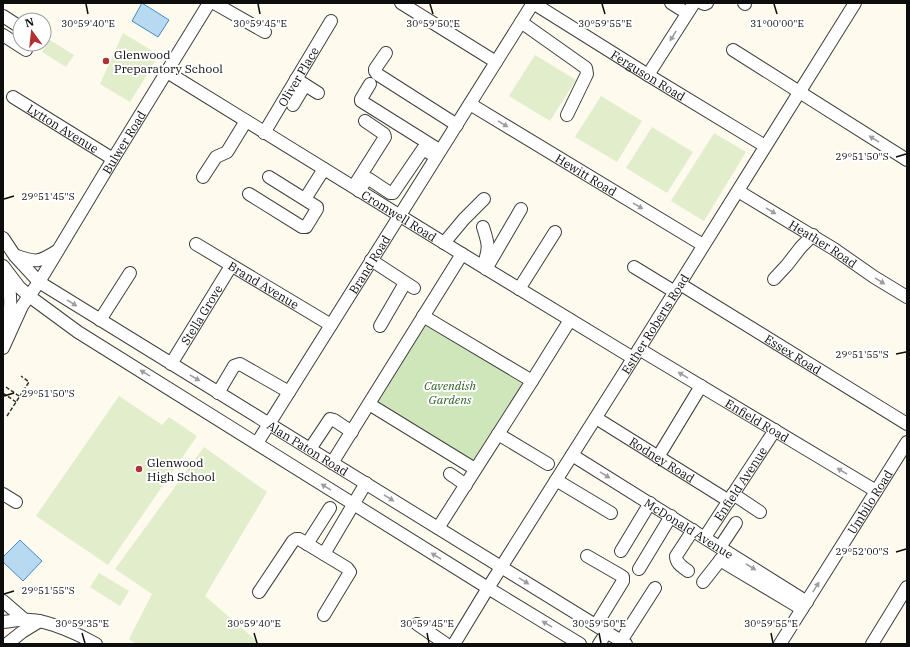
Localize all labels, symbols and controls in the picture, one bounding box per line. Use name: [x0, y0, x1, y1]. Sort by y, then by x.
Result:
north arrow: [12, 12, 52, 52]
text: N: [23, 14, 36, 30]
text: 30°59'40"E: [61, 17, 115, 30]
text: 30°59'45"E: [233, 17, 287, 30]
text: 30°59'50"E: [406, 17, 460, 30]
text: 30°59'55"E: [578, 17, 632, 30]
text: 31°00'00"E: [750, 17, 804, 30]
one-way arrow: [669, 31, 677, 41]
street label: Oliver Place: [274, 44, 322, 109]
street label: Ferguson Road: [608, 46, 688, 104]
place label: Glenwood Preparatory School: [114, 47, 223, 76]
marker: Glenwood Preparatory School: [101, 56, 111, 66]
street label: Lytton Avenue: [25, 100, 102, 156]
street label: Bulwer Road: [98, 108, 149, 176]
one-way arrow: [497, 121, 509, 128]
one-way arrow: [868, 136, 880, 143]
street label: Hewitt Road: [553, 150, 620, 199]
text: 29°51'50"S: [835, 150, 889, 163]
street label: Cromwell Road: [359, 187, 440, 244]
text: 29°51'45"S: [21, 190, 75, 203]
one-way arrow: [632, 202, 644, 209]
one-way arrow: [765, 207, 777, 214]
street label: Heather Road: [787, 216, 860, 270]
street label: Brand Road: [345, 232, 393, 296]
street label: Brand Avenue: [226, 258, 302, 312]
street label: Esther Roberts Road: [618, 271, 692, 377]
one-way arrow: [875, 277, 886, 284]
street label: Stella Grove: [177, 282, 225, 347]
one-way arrow: [67, 299, 77, 307]
street label: Essex Road: [762, 331, 824, 377]
text: 29°51'55"S: [835, 348, 889, 361]
one-way arrow: [140, 369, 150, 377]
one-way arrow: [678, 371, 688, 379]
one-way arrow: [189, 375, 201, 382]
park label: Cavendish Gardens: [424, 378, 476, 407]
text: 29°51'50"S: [21, 387, 75, 400]
street label: Enfield Road: [723, 395, 792, 445]
street label: Alan Paton Road: [265, 417, 351, 479]
street label: Rodney Road: [627, 433, 698, 485]
street label: Enfield Avenue: [710, 444, 770, 523]
place label: Glenwood High School: [147, 455, 215, 484]
marker: Glenwood High School: [134, 464, 144, 474]
one-way arrow: [837, 467, 847, 475]
street label: Umbilo Road: [844, 467, 895, 537]
one-way arrow: [599, 472, 611, 479]
one-way arrow: [321, 483, 331, 491]
one-way arrow: [384, 494, 394, 502]
street label: McDonald Avenue: [642, 495, 736, 562]
text: 29°52'00"S: [835, 545, 889, 558]
one-way arrow: [431, 552, 441, 560]
one-way arrow: [745, 563, 757, 570]
one-way arrow: [518, 577, 530, 584]
one-way arrow: [812, 581, 819, 593]
text: 29°51'55"S: [21, 584, 75, 597]
text: 30°59'35"E: [55, 617, 109, 630]
text: 30°59'40"E: [227, 617, 281, 630]
text: 30°59'45"E: [400, 617, 454, 630]
text: 30°59'50"E: [572, 617, 626, 630]
text: 30°59'55"E: [744, 617, 798, 630]
one-way arrow: [541, 620, 553, 627]

